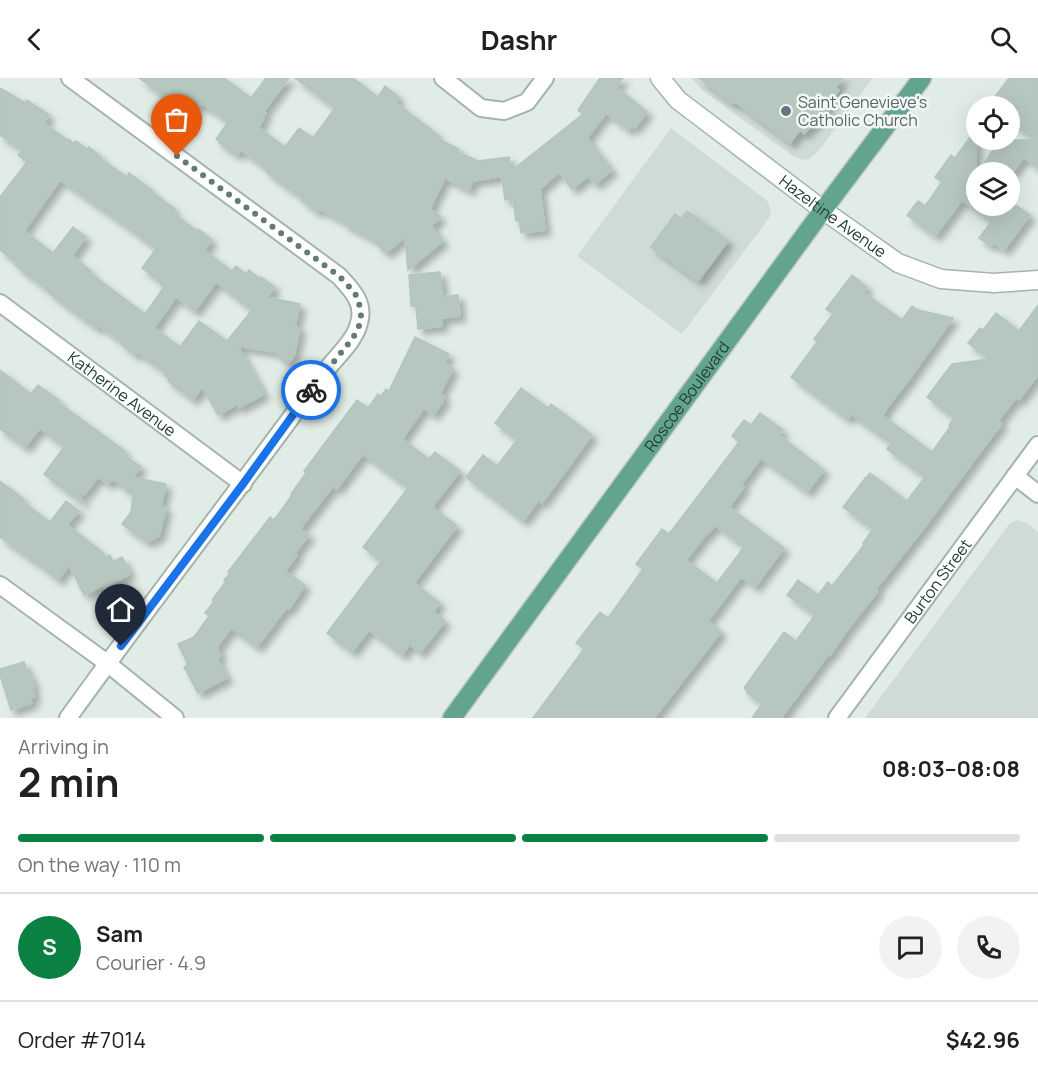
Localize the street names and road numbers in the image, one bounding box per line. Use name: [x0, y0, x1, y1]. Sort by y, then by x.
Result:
street label: Hazeltine Avenue: [775, 170, 891, 263]
street label: Roscoe Boulevard: [639, 337, 734, 456]
street label: Katherine Avenue: [63, 346, 181, 441]
street label: Burton Street: [899, 534, 976, 628]

